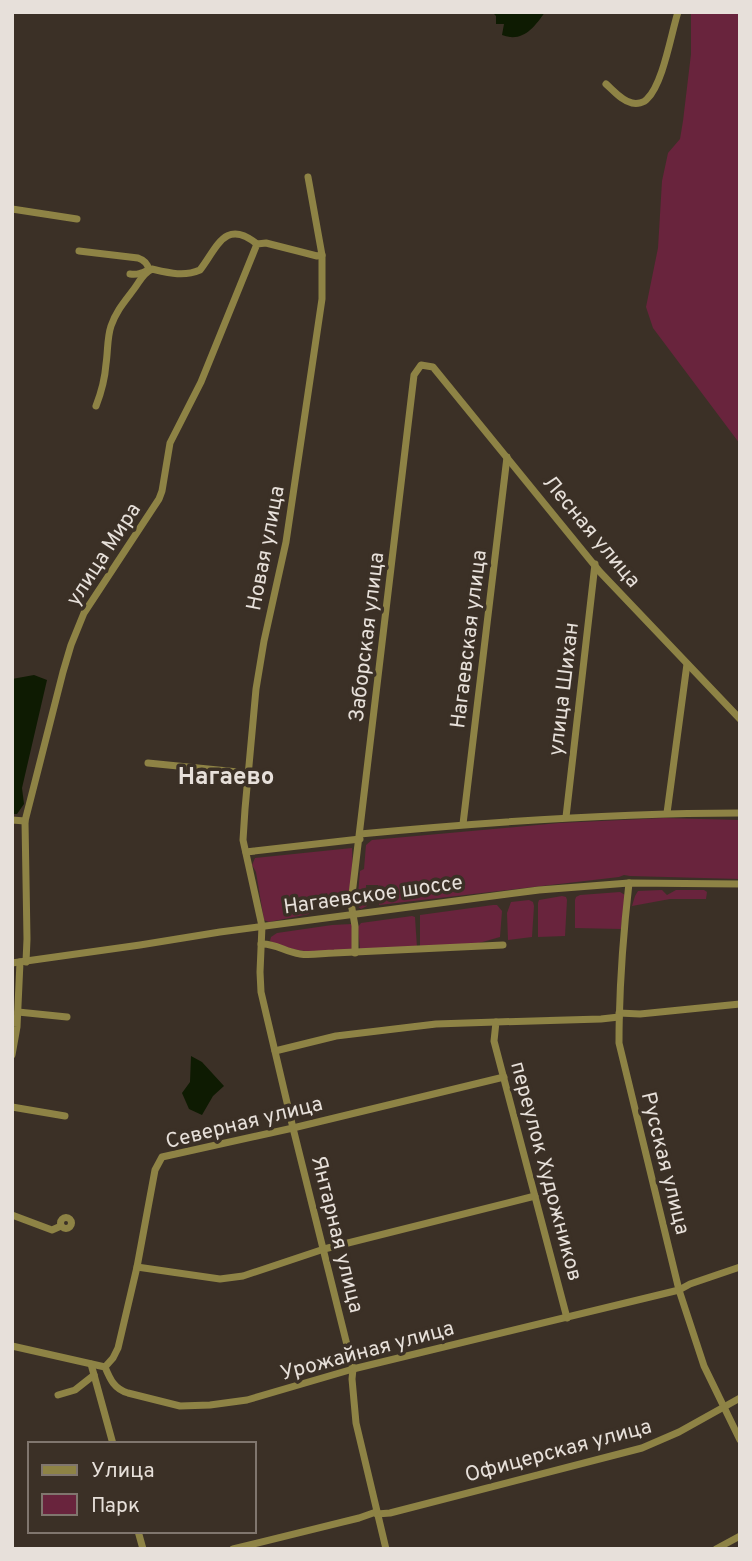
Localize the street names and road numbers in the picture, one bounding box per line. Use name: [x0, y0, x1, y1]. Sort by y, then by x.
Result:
street label: Лесная улица: [536, 470, 646, 594]
street label: Новая улица: [241, 484, 292, 613]
street label: улица Мира: [61, 498, 148, 612]
street label: Нагаевская улица: [445, 548, 494, 730]
street label: Заборская улица: [344, 551, 391, 724]
street label: улица Шихан: [543, 621, 586, 758]
street label: Нагаевское шоссе: [282, 870, 465, 921]
street label: переулок Художников: [503, 1059, 588, 1284]
street label: Русская улица: [634, 1089, 695, 1238]
street label: Северная улица: [163, 1091, 326, 1156]
street label: Янтарная улица: [304, 1153, 369, 1316]
street label: Урожайная улица: [278, 1315, 457, 1388]
street label: Офицерская улица: [462, 1414, 655, 1489]

